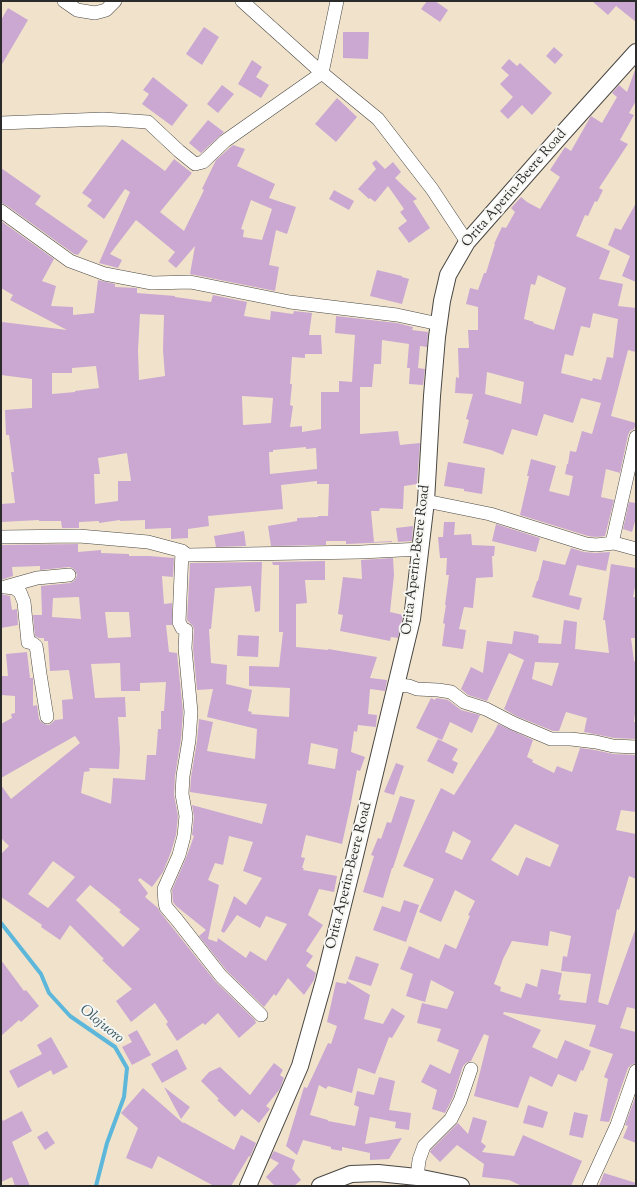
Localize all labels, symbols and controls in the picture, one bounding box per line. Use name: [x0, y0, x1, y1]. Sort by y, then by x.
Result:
street label: Orita Aperin-Beere Road: [459, 126, 571, 252]
street label: Orita Aperin-Beere Road: [399, 484, 435, 636]
street label: Orita Aperin-Beere Road: [324, 801, 376, 951]
water label: Olojuoro: [75, 1002, 127, 1048]

